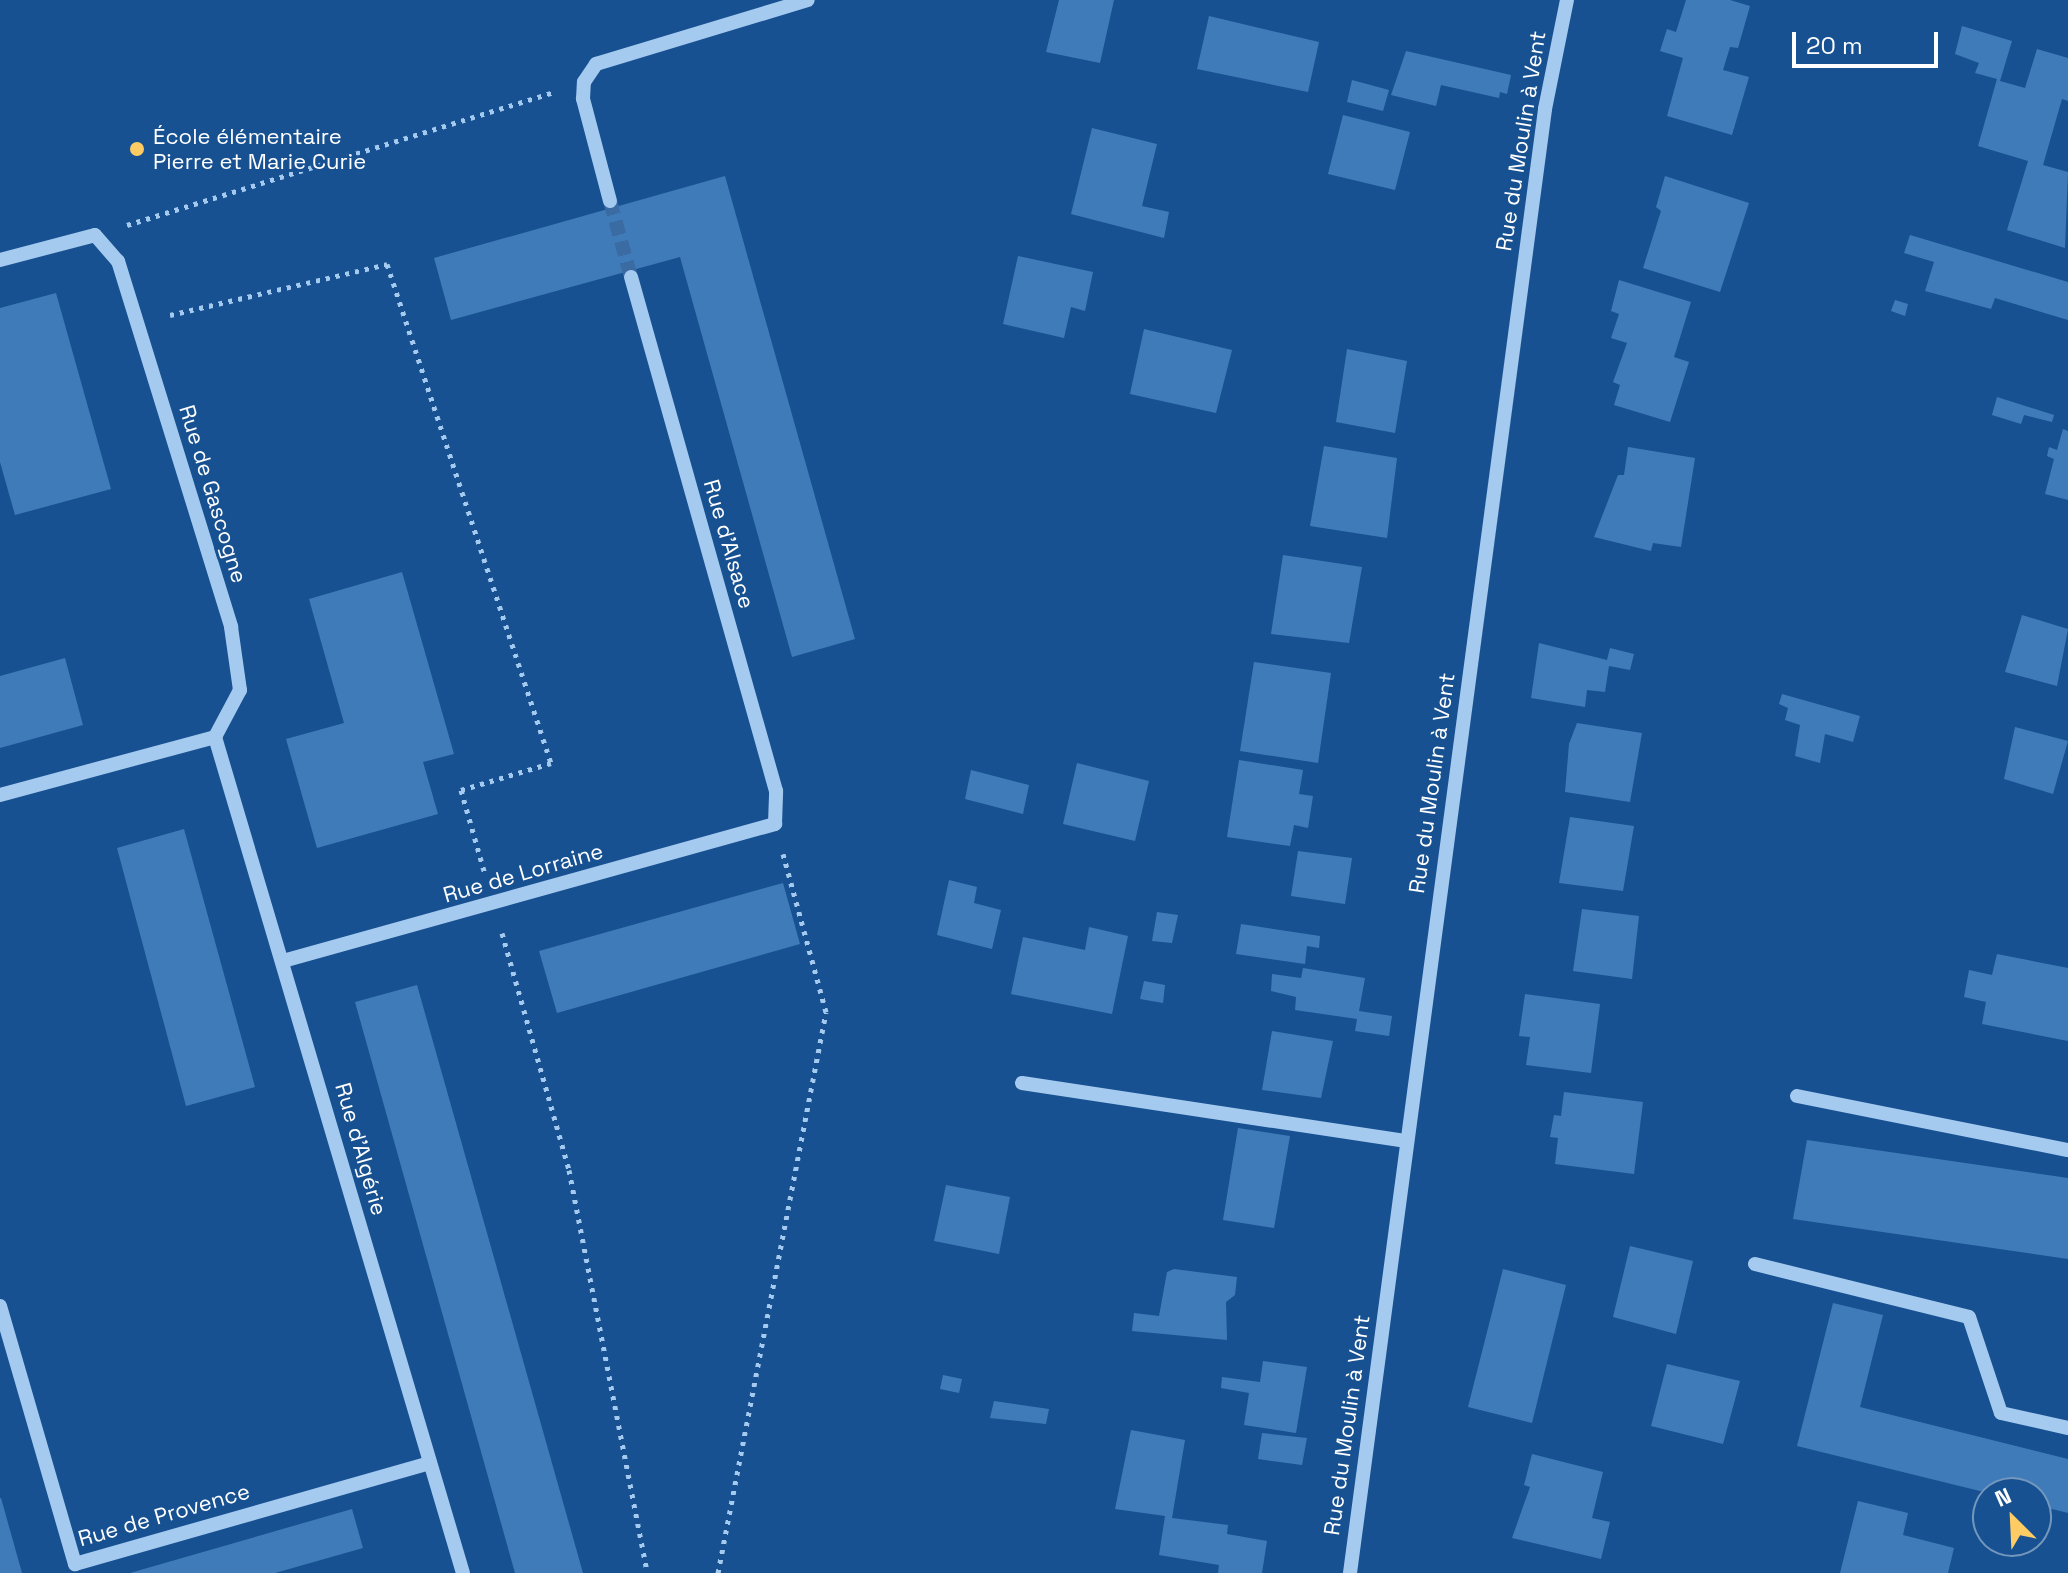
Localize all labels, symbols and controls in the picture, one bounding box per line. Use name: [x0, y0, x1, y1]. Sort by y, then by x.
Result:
scale bar: [1796, 16, 1942, 66]
street label: Rue du Moulin à Vent: [1491, 29, 1551, 253]
text: 20 m: [1806, 30, 1863, 61]
place label: École élémentaire Pierre et Marie Curie: [153, 123, 366, 174]
marker: École élémentaire Pierre et Marie Curie: [128, 140, 146, 158]
street label: Rue de Gascogne: [173, 402, 253, 586]
street label: Rue d'Alsace: [698, 476, 760, 612]
street label: Rue du Moulin à Vent: [1403, 671, 1461, 895]
street label: Rue de Lorraine: [440, 838, 606, 908]
street label: Rue d'Algérie: [329, 1080, 393, 1218]
street label: Rue du Moulin à Vent: [1318, 1313, 1376, 1537]
north arrow: [1972, 1477, 2052, 1557]
street label: Rue de Provence: [75, 1478, 253, 1552]
text: N: [1991, 1481, 2015, 1513]

